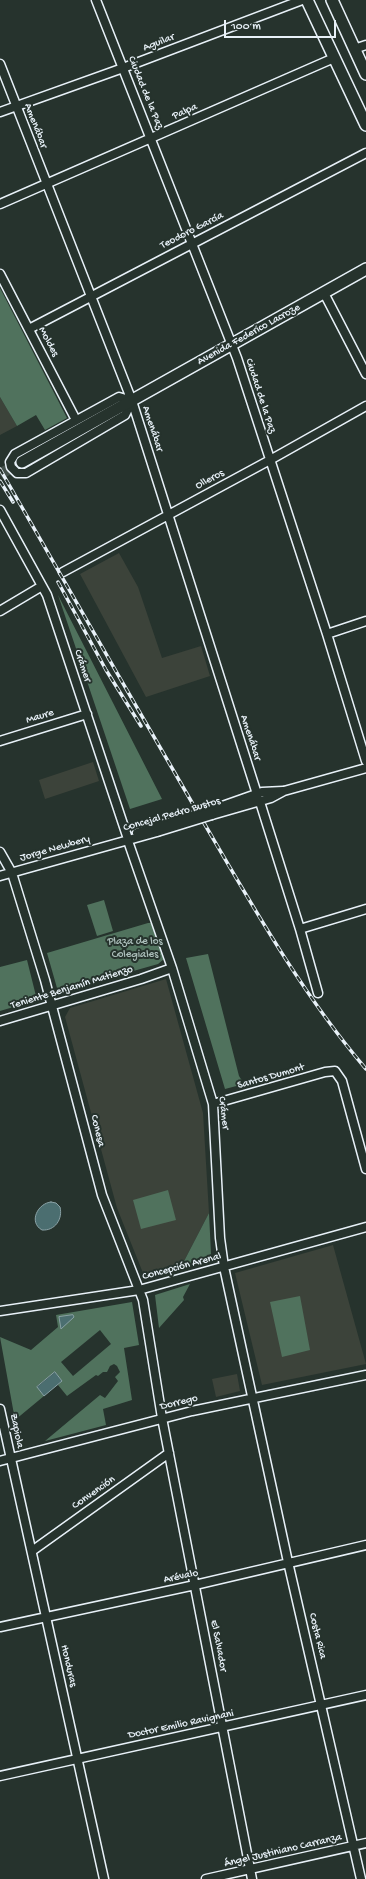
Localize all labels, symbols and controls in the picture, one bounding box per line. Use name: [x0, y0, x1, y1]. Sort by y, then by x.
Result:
scale bar: [226, 12, 338, 38]
text: 100 m: [231, 20, 261, 34]
street label: Aguilar: [141, 31, 177, 55]
street label: Ciudad de la Paz: [124, 54, 166, 132]
street label: Palpa: [170, 101, 200, 123]
street label: Amenábar: [20, 102, 50, 150]
street label: Teodoro García: [158, 209, 226, 253]
street label: Avenida Federico Lacroze: [195, 301, 303, 369]
street label: Moldes: [35, 325, 61, 359]
street label: Ciudad de la Paz: [242, 357, 278, 435]
street label: Amenábar: [138, 405, 166, 453]
street label: Olleros: [193, 467, 227, 493]
street label: Crámer: [70, 648, 94, 684]
street label: Maure: [24, 707, 56, 727]
street label: Amenábar: [236, 714, 264, 762]
street label: Concejal Pedro Bustos: [122, 795, 222, 835]
street label: Jorge Newbery: [19, 833, 91, 865]
park label: Plaza de los Colegiales: [107, 935, 163, 961]
street label: Teniente Benjamín Matienzo: [9, 963, 135, 1013]
street label: Santos Dumont: [236, 1061, 306, 1093]
street label: Crámer: [214, 1096, 232, 1130]
street label: Conesa: [87, 1114, 107, 1148]
street label: Concepción Arenal: [141, 1250, 223, 1284]
street label: Dorrego: [159, 1392, 199, 1414]
street label: Zapiola: [6, 1412, 26, 1450]
street label: Convención: [70, 1473, 118, 1513]
street label: Arévalo: [162, 1567, 200, 1587]
street label: Costa Rica: [305, 1612, 329, 1660]
street label: El Salvador: [207, 1619, 229, 1673]
street label: Honduras: [57, 1644, 79, 1688]
street label: Doctor Emilio Ravignani: [127, 1707, 235, 1743]
street label: Ángel Justiniano Carranza: [223, 1831, 343, 1871]

